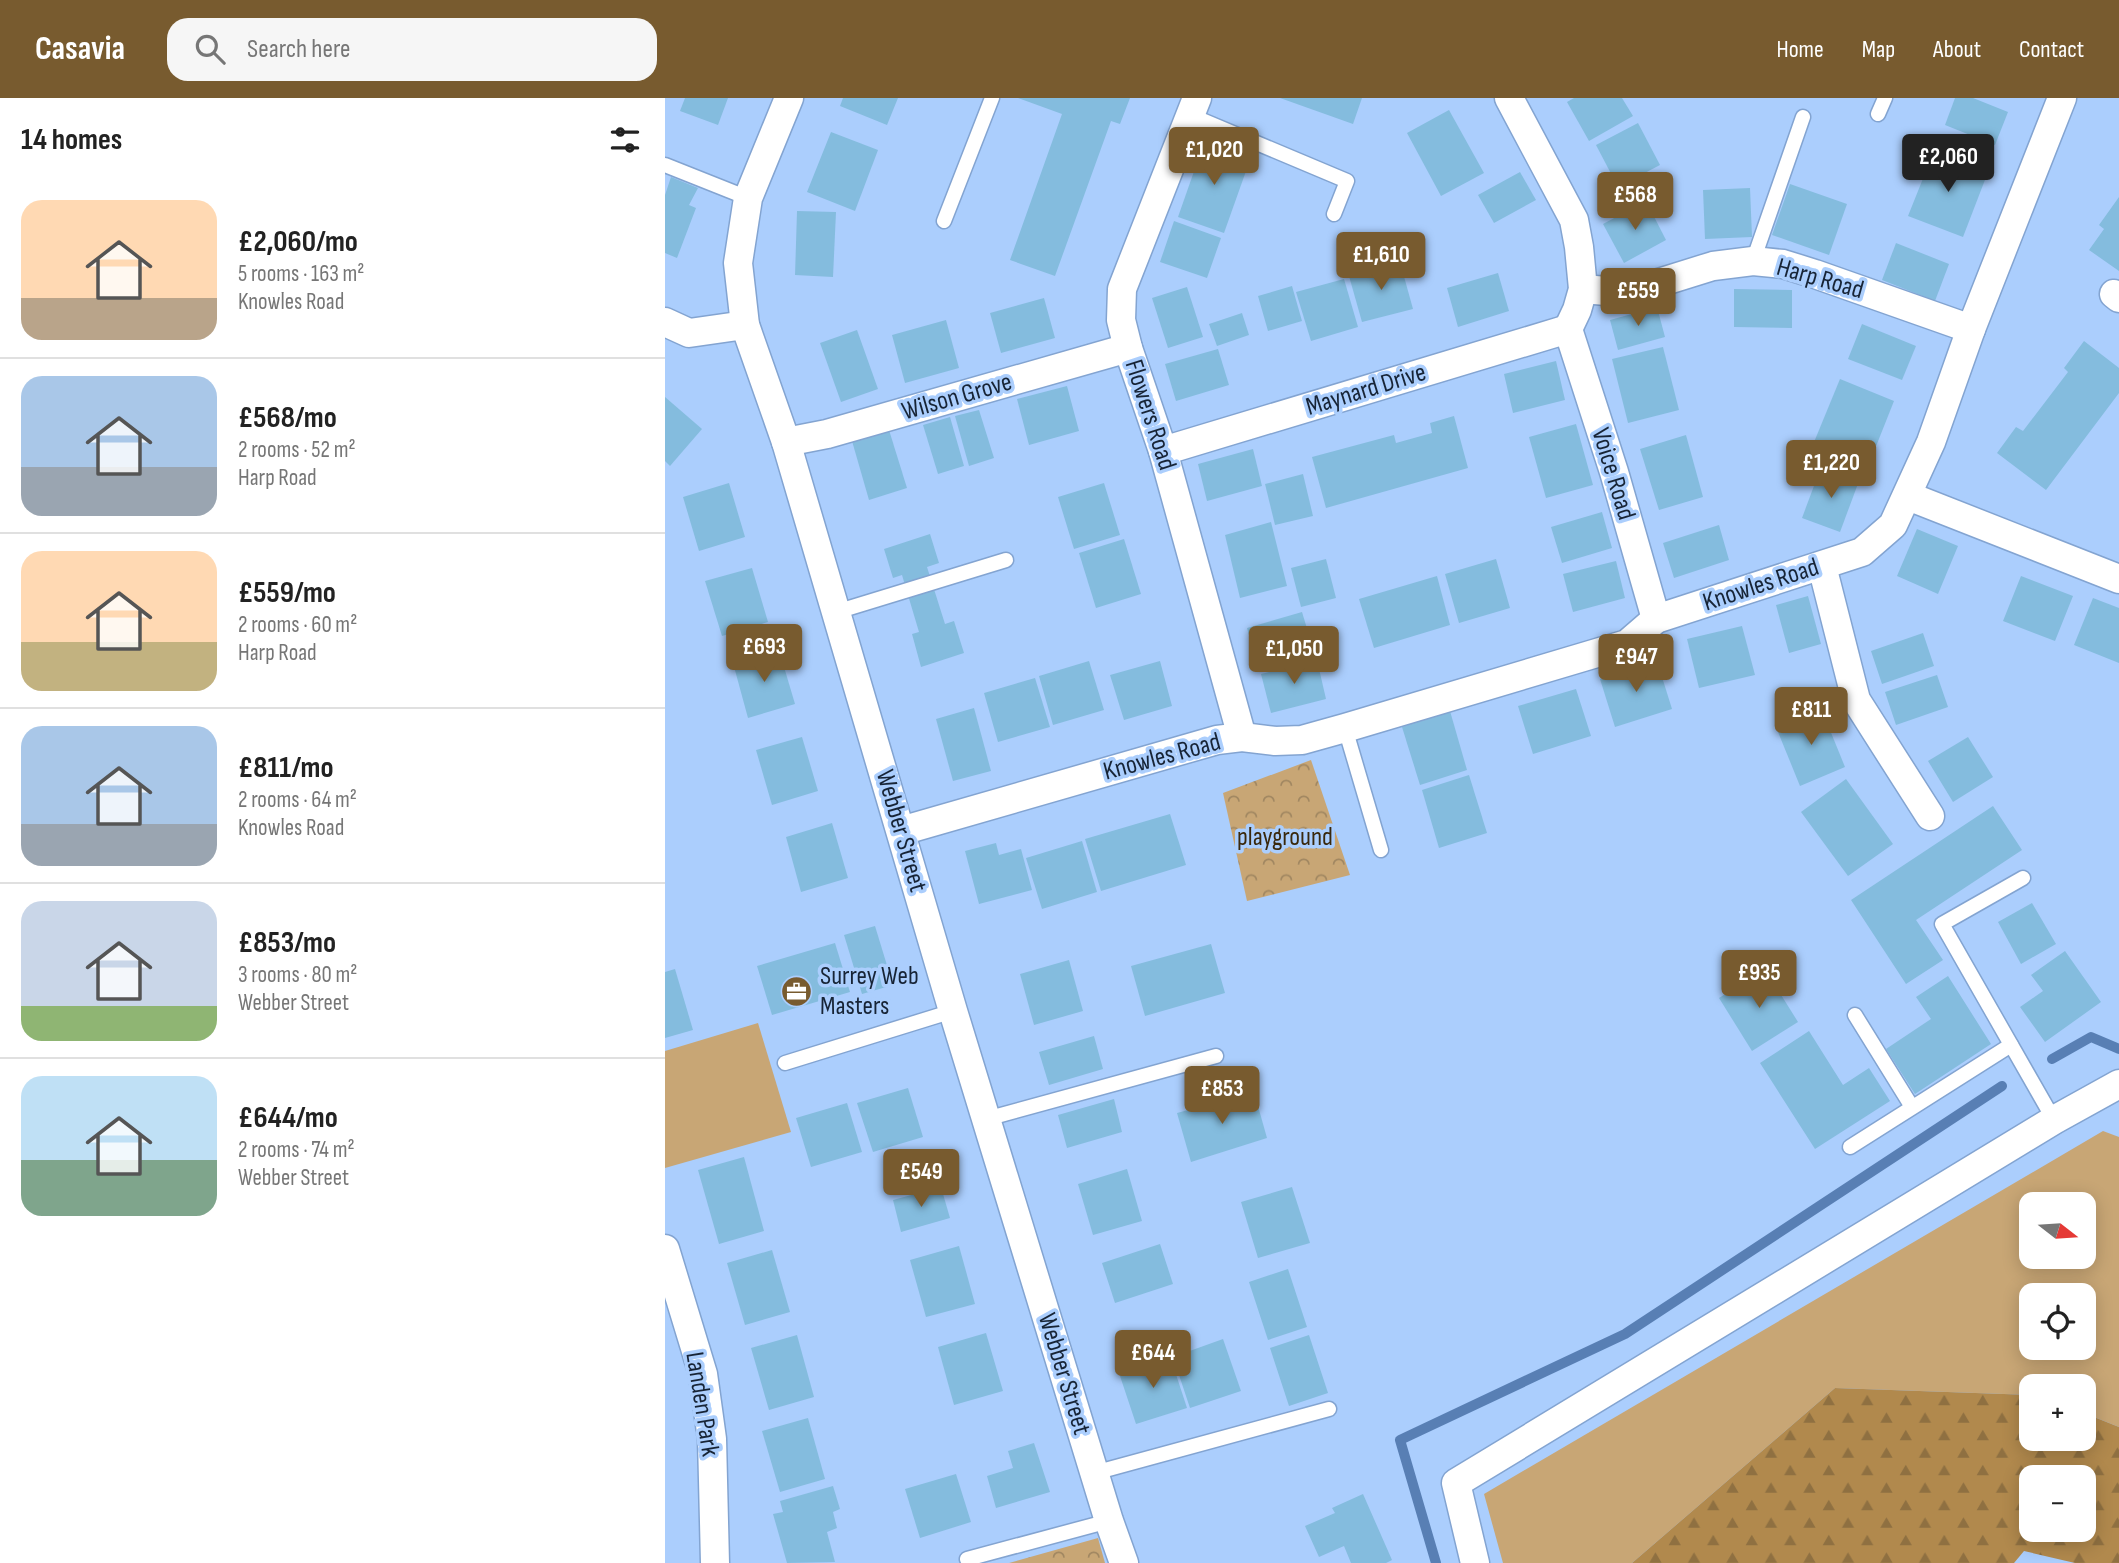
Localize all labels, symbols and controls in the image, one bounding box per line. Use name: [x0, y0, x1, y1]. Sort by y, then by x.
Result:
search box: [167, 18, 657, 81]
text: Casavia: [35, 29, 125, 69]
icon: search: [191, 30, 229, 68]
text: Search here: [247, 34, 350, 65]
text: Home: [1776, 35, 1824, 64]
text: Map: [1862, 35, 1895, 64]
text: About: [1933, 35, 1981, 64]
text: Contact: [2019, 35, 2084, 64]
icon: filters: [606, 121, 644, 159]
text: 14 homes: [21, 122, 122, 158]
pin: £1,020: [1157, 127, 1271, 187]
pin: £2,060: [1891, 134, 2005, 194]
text: £1,020: [1185, 136, 1243, 164]
text: £2,060: [1918, 143, 1978, 171]
pin: £568: [1594, 172, 1676, 232]
text: £568: [1613, 181, 1657, 209]
text: £2,060/mo: [238, 224, 358, 260]
icon: home: [77, 228, 161, 312]
pin: £1,610: [1324, 232, 1438, 292]
text: £1,610: [1352, 241, 1410, 269]
street label: Harp Road: [1773, 252, 1867, 306]
text: 5 rooms · 163 m²: [238, 260, 364, 288]
pin: £559: [1597, 268, 1679, 328]
text: £559: [1617, 277, 1659, 305]
text: Knowles Road: [238, 288, 344, 316]
street label: Flowers Road: [1118, 356, 1182, 474]
street label: Maynard Drive: [1302, 357, 1430, 423]
street label: Wilson Grove: [898, 367, 1016, 427]
text: £568/mo: [238, 400, 337, 436]
icon: home: [77, 404, 161, 488]
street label: Voice Road: [1584, 424, 1642, 524]
text: 2 rooms · 52 m²: [238, 436, 356, 464]
pin: £1,220: [1774, 440, 1888, 500]
text: £1,220: [1802, 449, 1860, 477]
text: Harp Road: [238, 464, 317, 492]
street label: Knowles Road: [1699, 552, 1823, 618]
text: £559/mo: [238, 575, 336, 611]
icon: home: [77, 579, 161, 663]
text: 2 rooms · 60 m²: [238, 611, 357, 639]
pin: £693: [723, 624, 805, 684]
pin: £1,050: [1237, 626, 1351, 686]
text: £693: [742, 633, 786, 661]
pin: £947: [1595, 634, 1677, 694]
text: £1,050: [1265, 635, 1323, 663]
text: Harp Road: [238, 639, 317, 667]
text: £947: [1614, 643, 1658, 671]
pin: £811: [1770, 688, 1852, 747]
text: £811: [1791, 696, 1831, 724]
street label: Knowles Road: [1100, 726, 1224, 788]
text: £811/mo: [238, 750, 334, 786]
icon: home: [77, 754, 161, 838]
street label: Webber Street: [869, 766, 933, 896]
text: 2 rooms · 64 m²: [238, 786, 357, 814]
text: Knowles Road: [238, 814, 344, 842]
park label: playground: [1237, 822, 1333, 853]
text: £853/mo: [238, 925, 336, 961]
icon: home: [77, 929, 161, 1013]
pin: £935: [1718, 950, 1800, 1010]
text: £935: [1737, 959, 1781, 987]
text: 3 rooms · 80 m²: [238, 961, 357, 989]
place label: Surrey Web Masters: [820, 961, 919, 1022]
office icon: Surrey Web Masters: [780, 974, 814, 1008]
text: Webber Street: [238, 989, 349, 1017]
pin: £853: [1181, 1066, 1263, 1126]
text: £853: [1200, 1075, 1244, 1103]
text: £644/mo: [238, 1100, 338, 1136]
icon: home: [77, 1104, 161, 1188]
text: 2 rooms · 74 m²: [238, 1136, 355, 1164]
pin: £549: [880, 1150, 962, 1209]
text: £549: [899, 1158, 943, 1186]
text: Webber Street: [238, 1164, 349, 1192]
north arrow: [2019, 1192, 2097, 1269]
map controls: [2019, 1192, 2096, 1542]
button: locate: [2019, 1283, 2096, 1360]
street label: Webber Street: [1031, 1309, 1097, 1439]
pin: £644: [1112, 1330, 1194, 1390]
text: £644: [1131, 1339, 1175, 1367]
street label: Landen Park: [678, 1350, 726, 1459]
button: +: [2019, 1374, 2096, 1451]
button: −: [2019, 1465, 2096, 1542]

